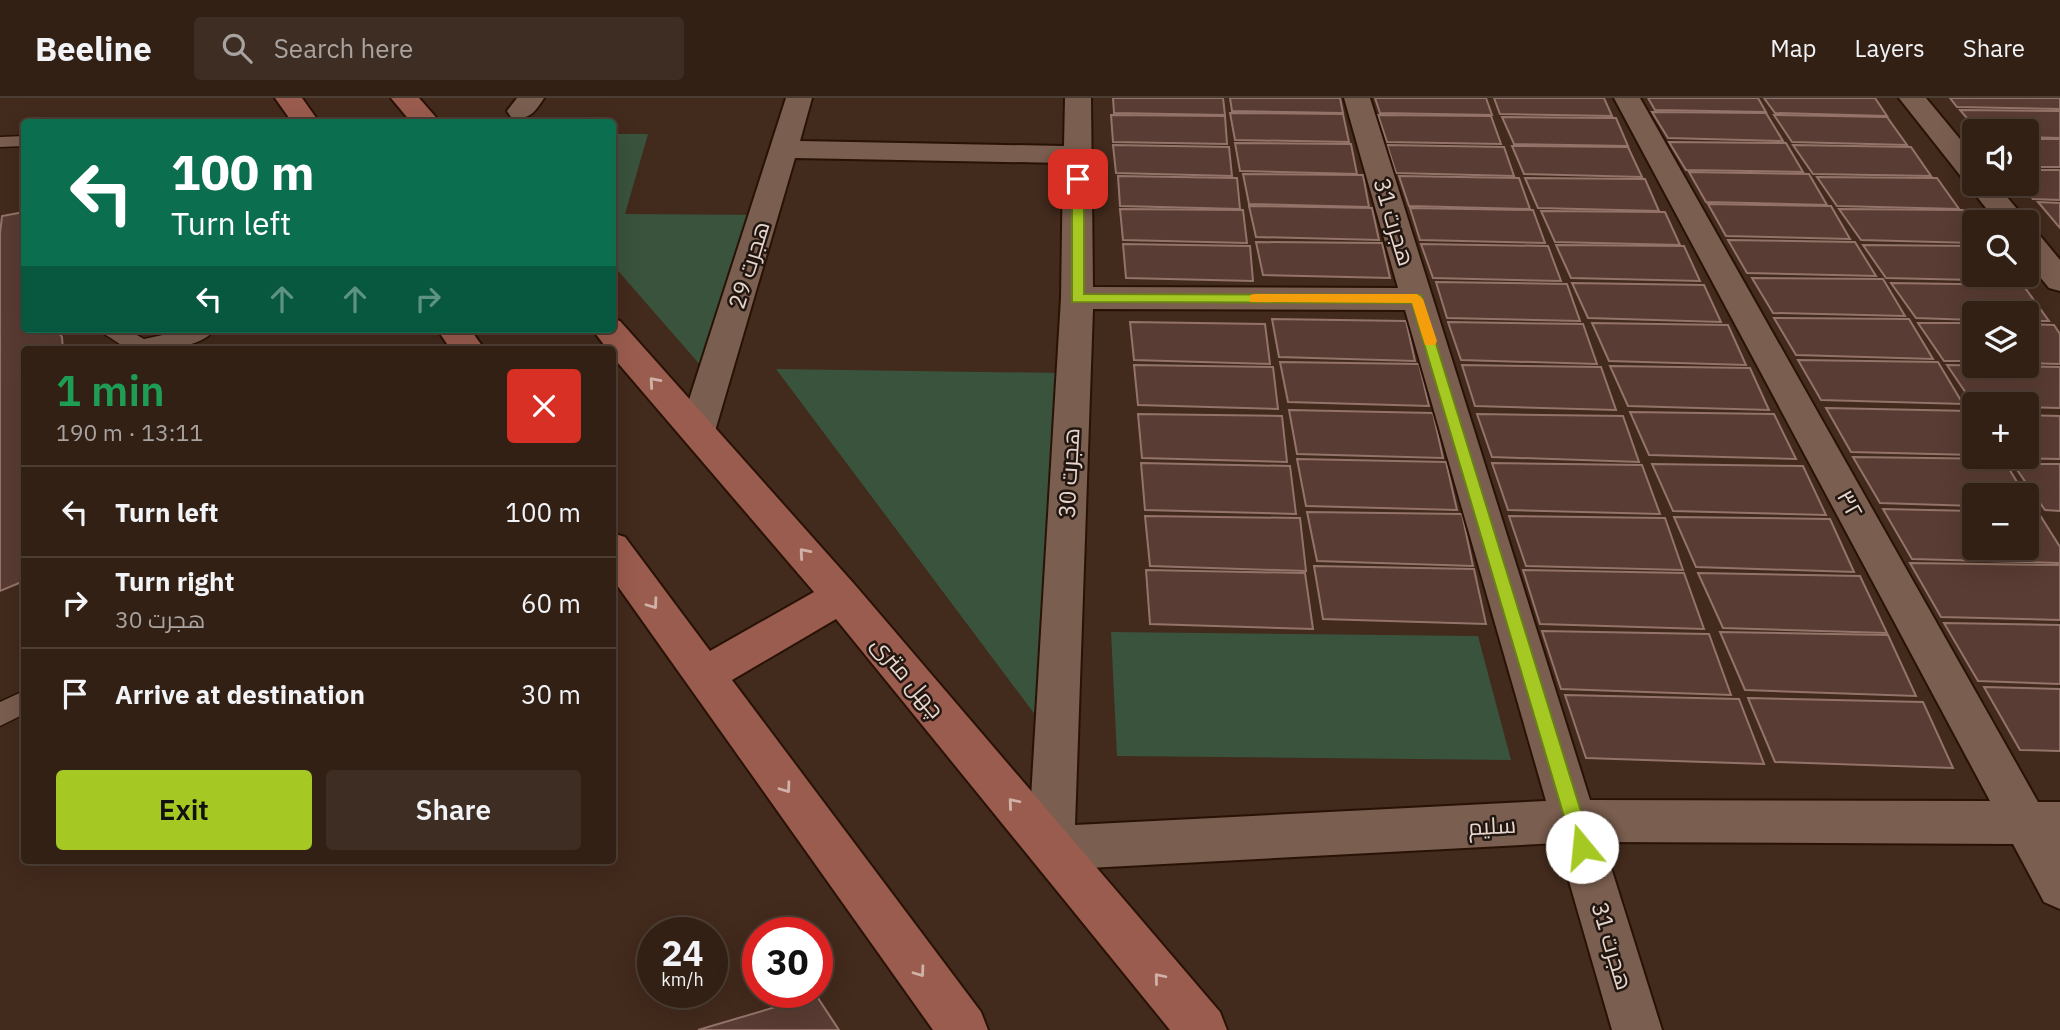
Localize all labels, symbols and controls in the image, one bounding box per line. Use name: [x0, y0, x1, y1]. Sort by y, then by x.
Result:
search box: [194, 17, 684, 80]
text: Beeline: [35, 27, 152, 70]
icon: search: [218, 29, 256, 67]
text: Search here: [274, 31, 413, 65]
text: Map: [1770, 32, 1817, 64]
text: Layers: [1855, 32, 1925, 64]
text: Share: [1963, 32, 2025, 64]
map controls: [1962, 119, 2039, 560]
button: sound: [1962, 119, 2039, 196]
text: 100 m: [171, 140, 315, 203]
icon: left: [56, 147, 147, 238]
pin: [1048, 149, 1108, 209]
icon: arrive: [1059, 160, 1097, 198]
street label: هجرت 31: [1367, 174, 1423, 269]
text: Turn left: [171, 202, 291, 244]
button: search: [1962, 210, 2039, 287]
street label: هجرت 29: [720, 217, 776, 312]
icon: left: [190, 280, 228, 318]
icon: ahead: [263, 280, 301, 318]
icon: ahead: [336, 280, 374, 318]
icon: right: [409, 280, 447, 318]
button: layers: [1962, 301, 2039, 378]
text: 1 min: [56, 363, 165, 418]
button: close: [507, 369, 581, 443]
one-way arrow: [650, 377, 662, 390]
button: +: [1962, 392, 2039, 469]
text: 190 m · 13:11: [56, 417, 203, 447]
street label: هجرت 30: [1051, 427, 1085, 519]
button: −: [1962, 483, 2039, 560]
street label: ۳۲: [1831, 484, 1871, 523]
icon: left: [56, 493, 94, 531]
text: Turn left: [115, 495, 218, 529]
text: 100 m: [505, 495, 581, 529]
one-way arrow: [800, 548, 812, 561]
text: Turn right: [115, 564, 234, 598]
icon: right: [56, 584, 94, 622]
text: 60 m: [521, 586, 581, 620]
one-way arrow: [644, 596, 657, 608]
text: هجرت 30: [115, 604, 205, 634]
street label: چهل متری: [865, 629, 952, 724]
icon: arrive: [56, 675, 94, 713]
text: Arrive at destination: [115, 677, 365, 711]
text: 30 m: [521, 677, 581, 711]
button: Exit: [56, 770, 312, 850]
button: Share: [326, 770, 581, 850]
one-way arrow: [778, 780, 791, 792]
one-way arrow: [1009, 798, 1021, 811]
street label: سلیم: [1467, 809, 1517, 843]
position arrow: [1545, 810, 1619, 884]
street label: هجرت 31: [1585, 898, 1641, 993]
speed limit sign: 30: [742, 917, 833, 1008]
text: 24: [661, 930, 704, 976]
one-way arrow: [912, 964, 924, 976]
text: km/h: [661, 968, 704, 991]
one-way arrow: [1154, 973, 1167, 985]

